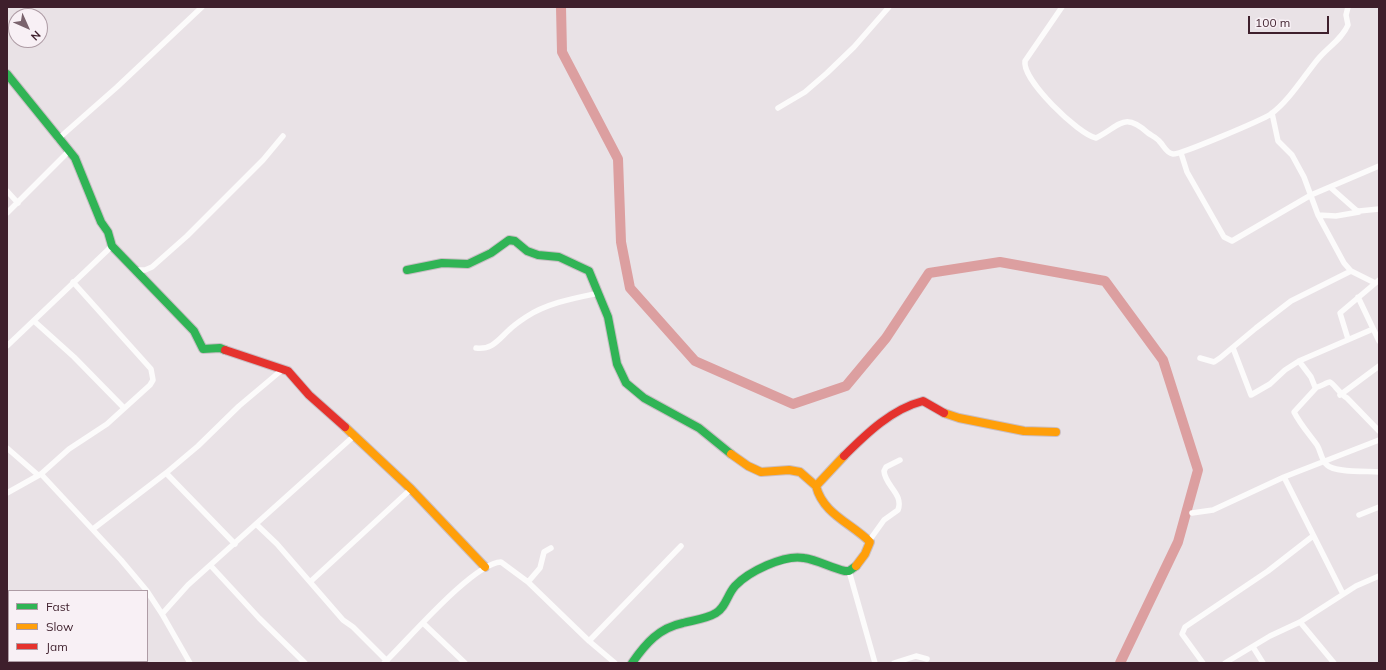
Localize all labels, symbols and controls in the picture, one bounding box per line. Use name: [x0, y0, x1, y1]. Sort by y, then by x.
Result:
north arrow: [8, 8, 48, 48]
scale bar: [1250, 8, 1331, 34]
text: 100 m: [1255, 15, 1290, 30]
text: N: [28, 28, 44, 44]
legend: [8, 590, 148, 662]
text: Fast: [46, 599, 70, 614]
text: Slow: [46, 619, 74, 634]
text: Jam: [46, 639, 68, 654]

